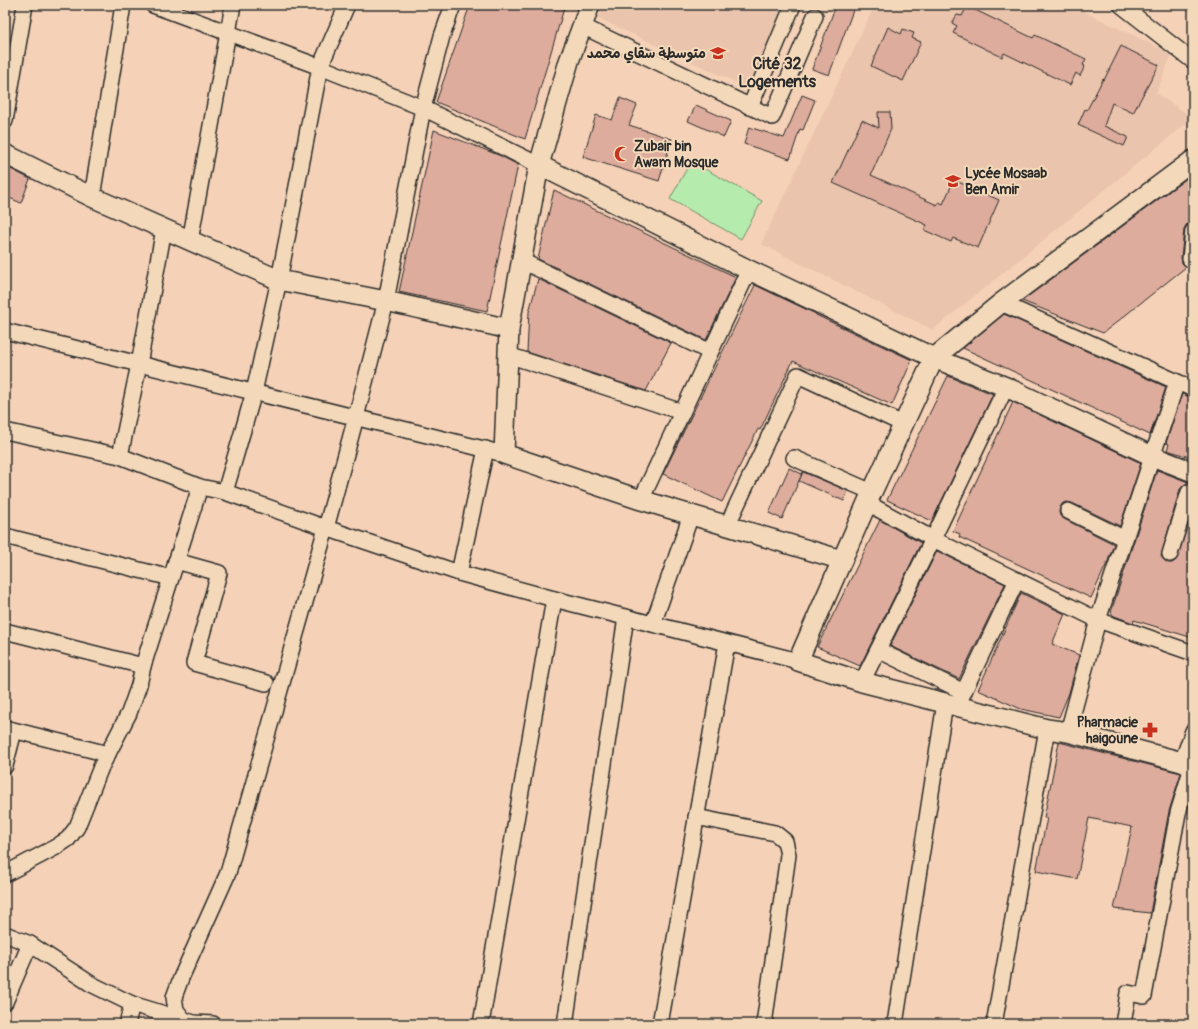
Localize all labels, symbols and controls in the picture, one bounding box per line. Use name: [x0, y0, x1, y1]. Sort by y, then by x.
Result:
school or university icon: متوسطة سقاي محمد: [709, 44, 727, 62]
place label: متوسطة سقاي محمد: [587, 45, 706, 64]
district label: Cité 32 Logements: [738, 54, 817, 92]
place label: Zubair bin Awam Mosque: [634, 138, 720, 171]
mosque icon: Zubair bin Awam Mosque: [613, 145, 631, 163]
place label: Lycée Mosaab Ben Amir: [965, 165, 1047, 198]
school or university icon: Lycée Mosaab Ben Amir: [944, 172, 962, 190]
place label: Pharmacie haigoune: [1077, 714, 1139, 747]
pharmacy icon: Pharmacie haigoune: [1141, 721, 1159, 739]

